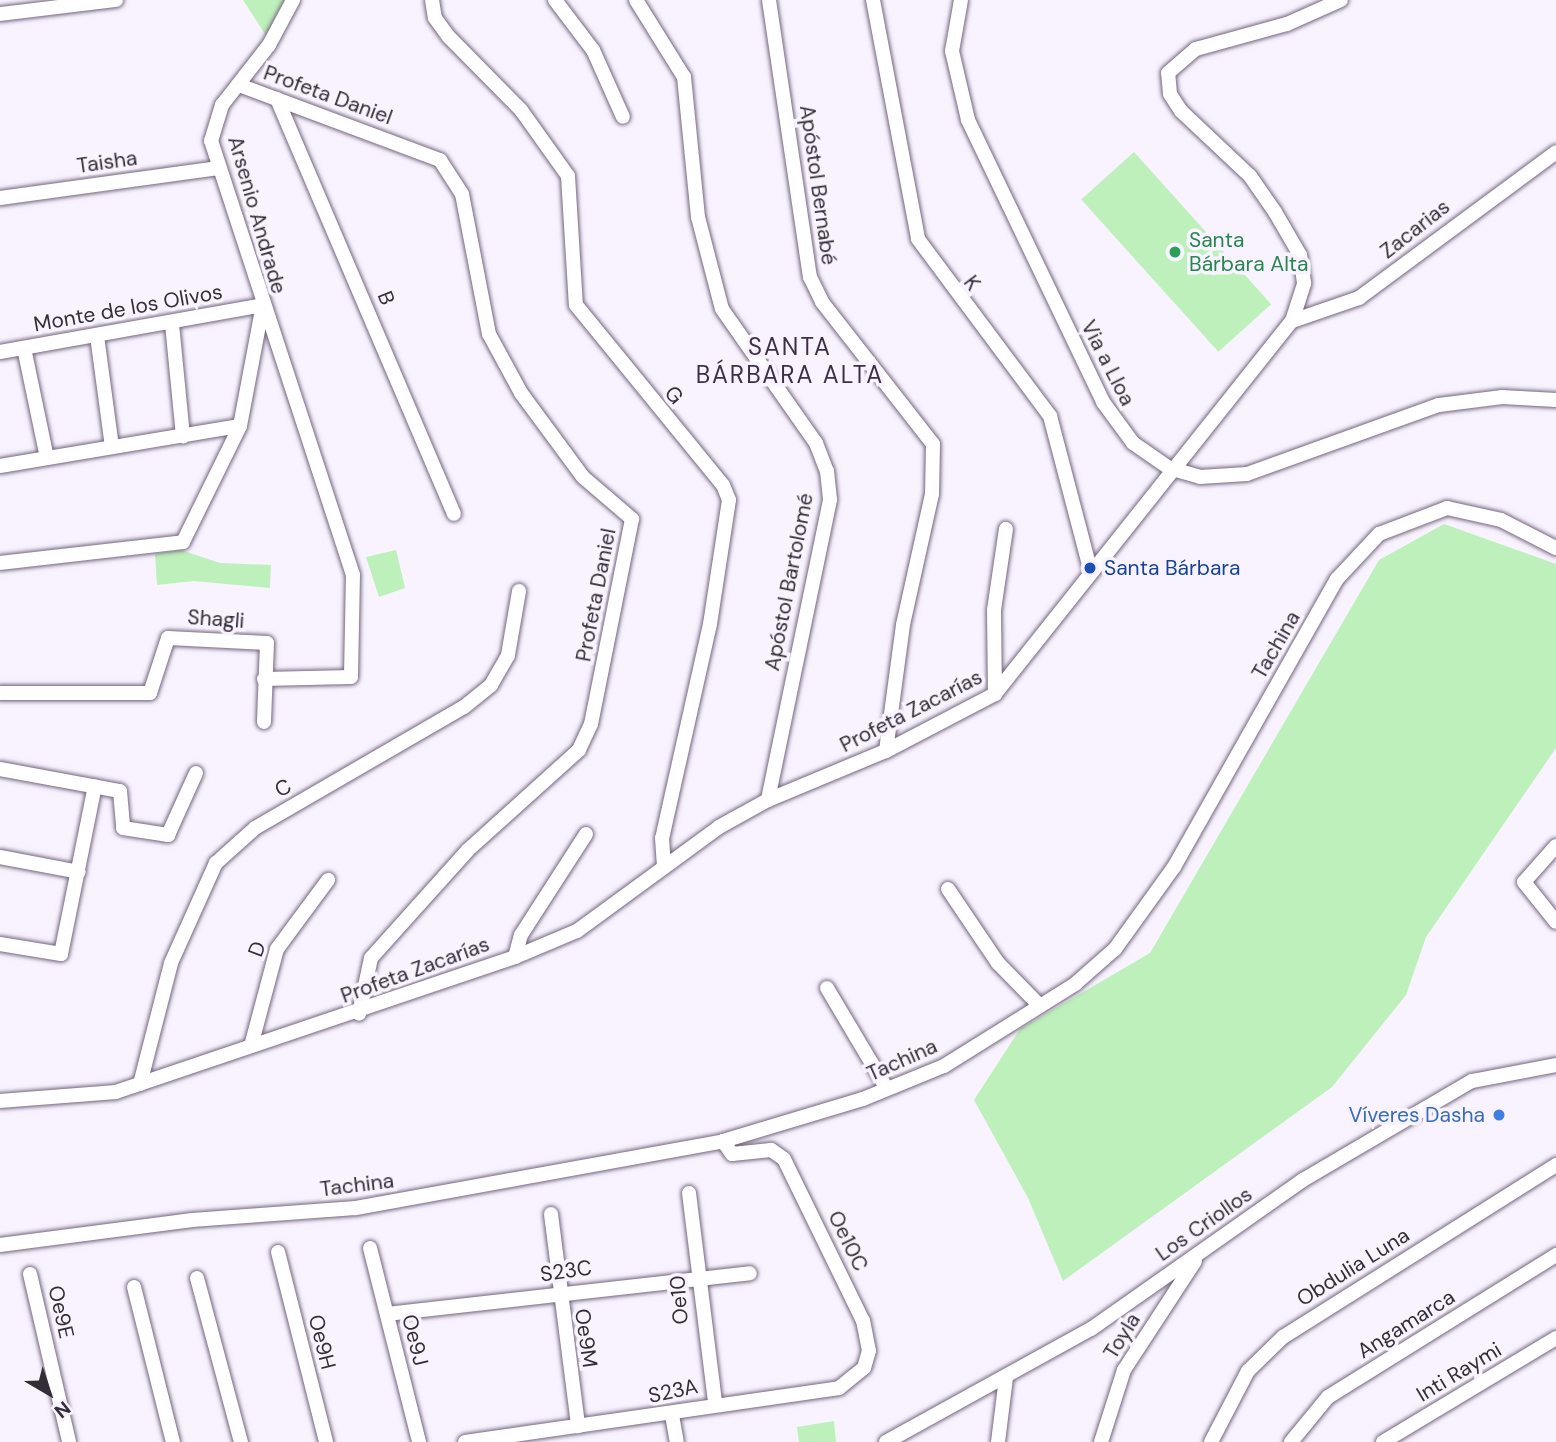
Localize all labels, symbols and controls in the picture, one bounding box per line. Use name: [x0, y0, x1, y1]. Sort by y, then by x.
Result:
street label: Profeta Daniel: [260, 60, 396, 130]
street label: Apóstol Bernabé: [794, 103, 842, 267]
street label: Arsenio Andrade: [222, 133, 292, 297]
street label: Taisha: [75, 145, 139, 179]
street label: Zacarias: [1375, 194, 1455, 264]
place label: Santa Bárbara Alta: [1189, 227, 1308, 277]
marker: Santa Bárbara Alta: [1167, 244, 1183, 260]
street label: K: [958, 271, 986, 295]
street label: Monte de los Olivos: [32, 279, 224, 337]
street label: B: [372, 287, 400, 309]
street label: Via a Lloa: [1076, 316, 1140, 410]
district label: SANTA BÁRBARA ALTA: [697, 333, 883, 389]
street label: G: [659, 381, 689, 409]
street label: Apóstol Bartolomé: [759, 491, 819, 673]
street label: Profeta Daniel: [571, 526, 621, 664]
place label: Santa Bárbara: [1104, 555, 1241, 581]
marker: Santa Bárbara: [1082, 560, 1098, 576]
street label: Shagli: [187, 604, 245, 634]
street label: Tachina: [1247, 607, 1305, 683]
street label: Profeta Zacarías: [836, 664, 986, 758]
street label: C: [270, 773, 296, 803]
street label: Profeta Zacarías: [337, 931, 493, 1009]
street label: D: [243, 938, 271, 960]
street label: Tachina: [863, 1033, 941, 1087]
place label: Víveres Dasha: [1348, 1102, 1485, 1128]
marker: Víveres Dasha: [1491, 1107, 1507, 1123]
street label: Tachina: [319, 1168, 395, 1202]
street label: Los Criollos: [1151, 1182, 1257, 1266]
street label: Oe10C: [823, 1207, 873, 1275]
street label: Obdulia Luna: [1292, 1222, 1414, 1312]
street label: S23C: [539, 1255, 593, 1287]
street label: Oe10: [665, 1275, 693, 1325]
street label: Oe9E: [43, 1283, 79, 1341]
street label: Angamarca: [1353, 1284, 1459, 1364]
street label: Oe9M: [569, 1307, 603, 1369]
street label: Toyla: [1098, 1308, 1146, 1364]
street label: Oe9H: [303, 1312, 341, 1372]
street label: Oe9J: [396, 1312, 434, 1368]
street label: Inti Raymi: [1412, 1337, 1506, 1407]
north arrow: [14, 1358, 84, 1428]
street label: S23A: [646, 1373, 700, 1409]
text: N: [49, 1396, 76, 1424]

